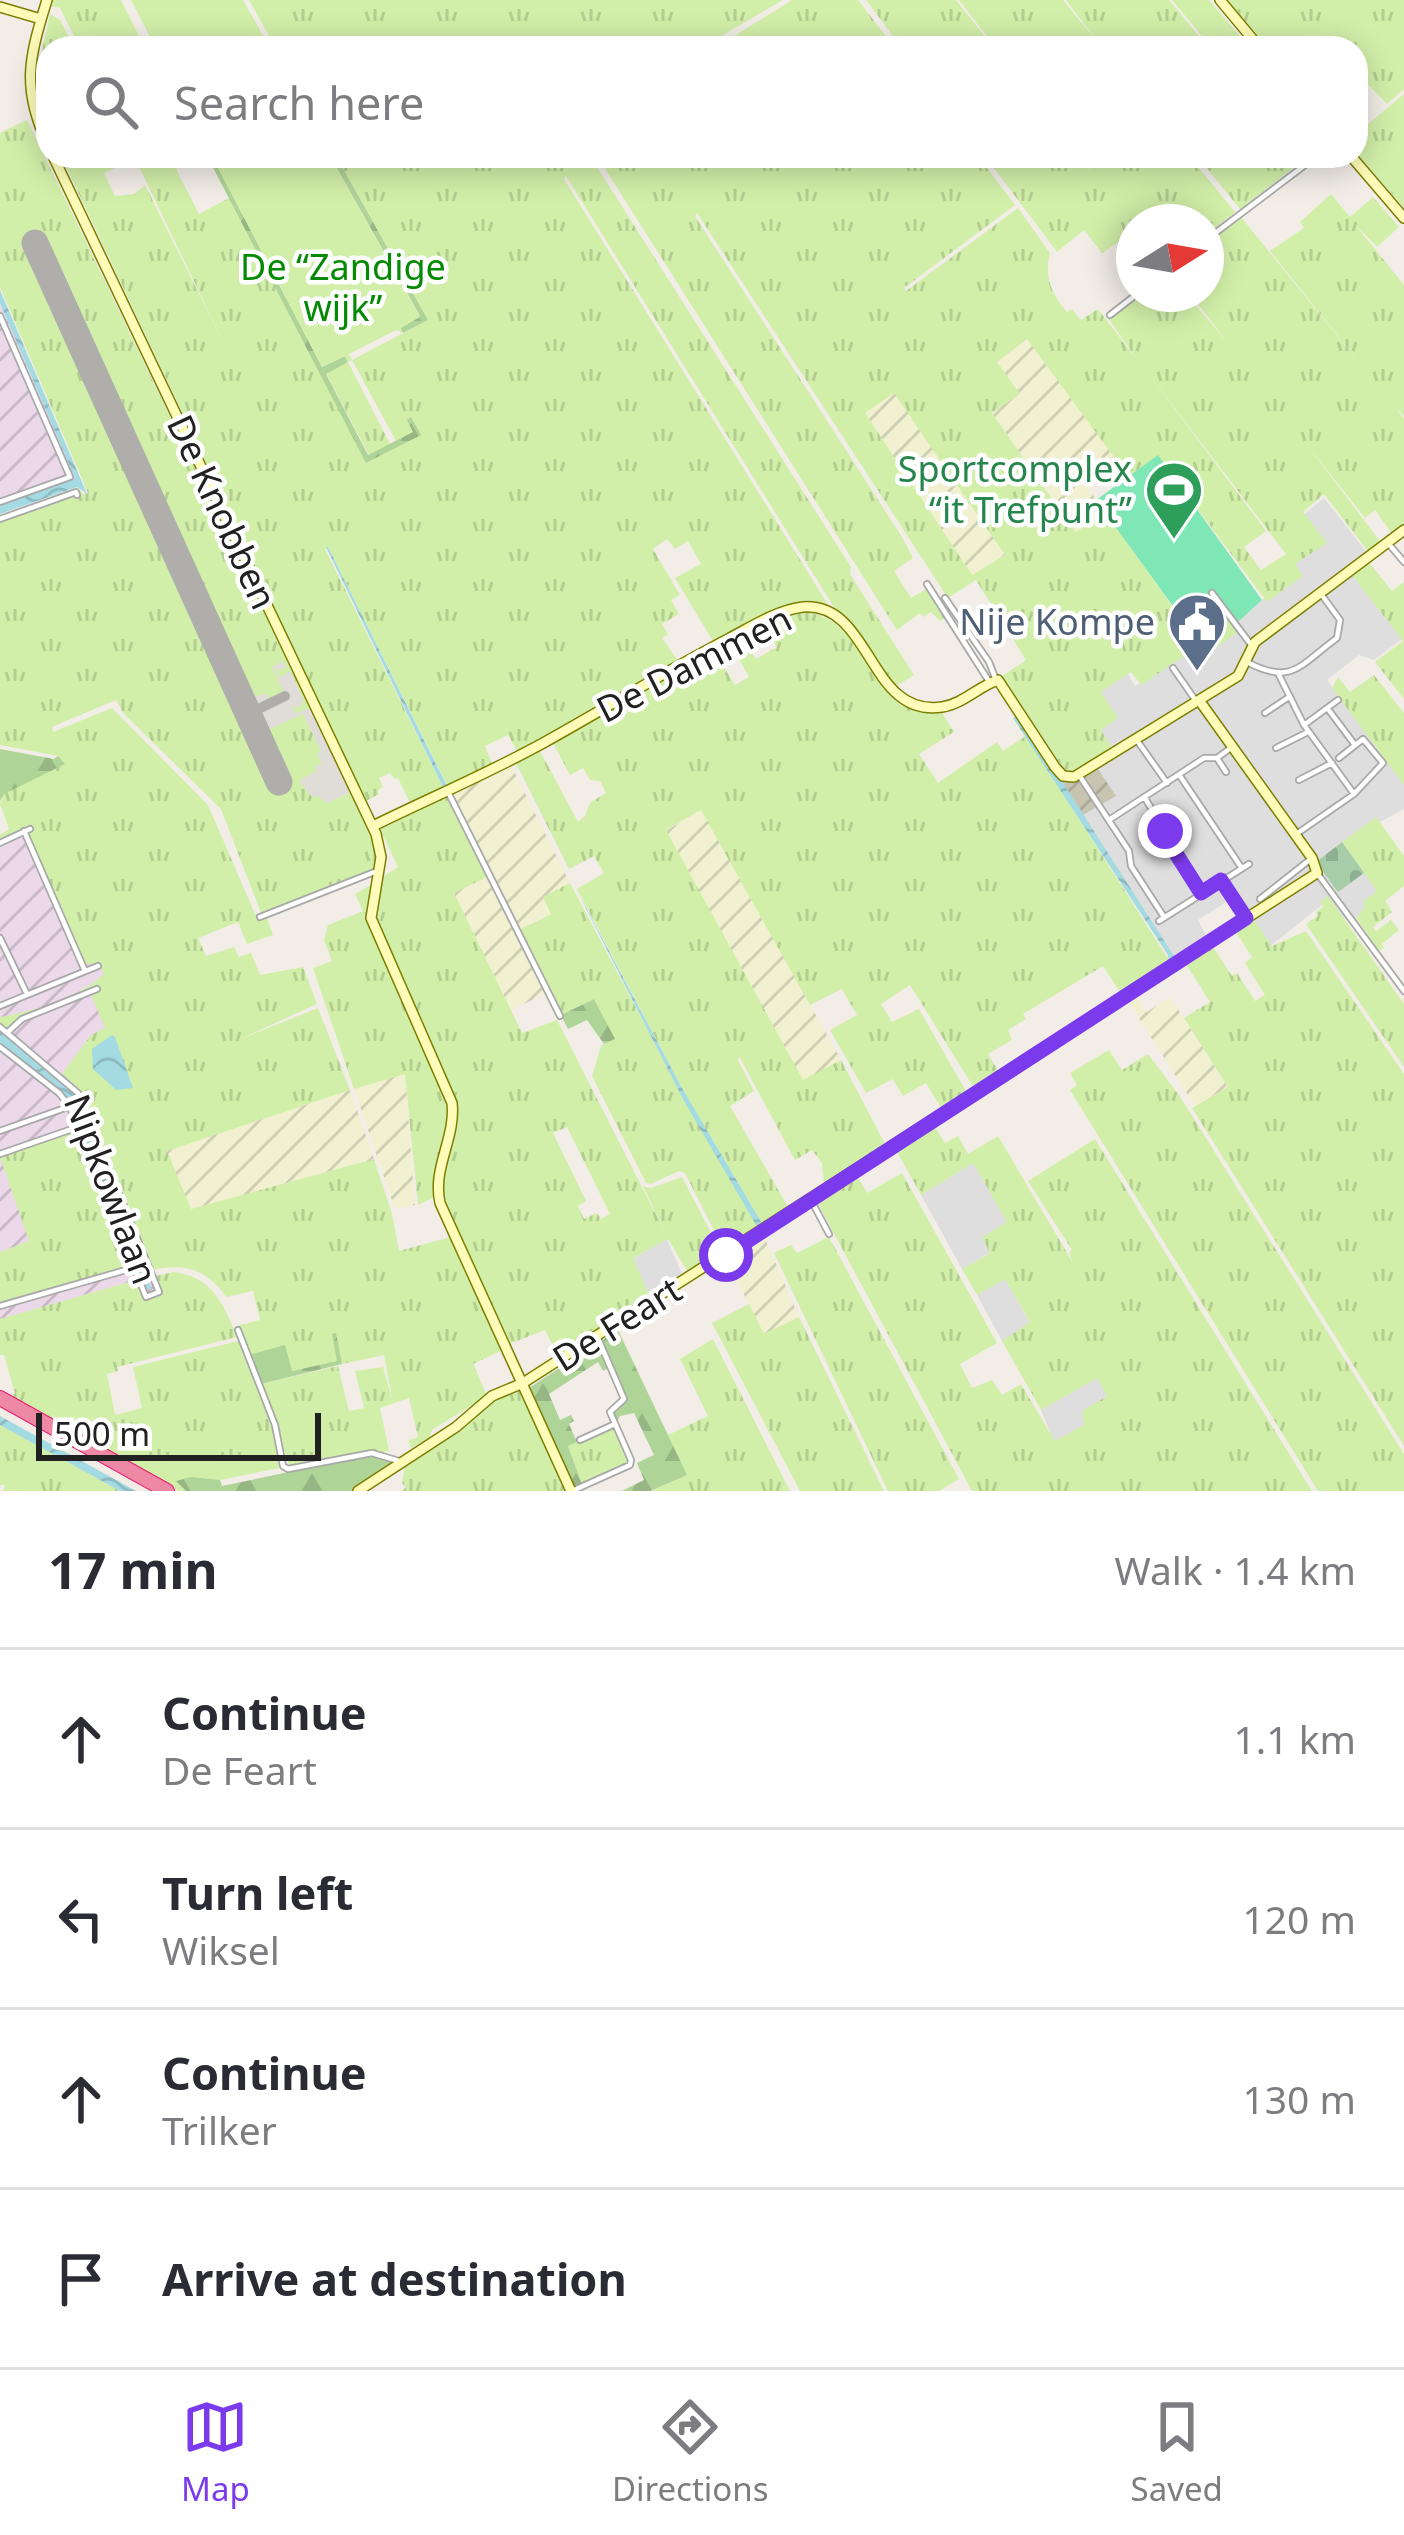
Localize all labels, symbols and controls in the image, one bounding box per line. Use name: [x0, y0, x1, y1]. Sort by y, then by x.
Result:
search box: [36, 36, 1368, 168]
icon: search: [78, 69, 144, 135]
text: Search here: [174, 72, 424, 133]
north arrow: [1116, 204, 1224, 312]
park label: De “Zandige wijk”: [240, 242, 446, 332]
street label: De Knobben: [156, 407, 289, 617]
place label: Sportcomplex “it Trefpunt”: [898, 444, 1132, 534]
sports icon: Sportcomplex “it Trefpunt”: [1143, 459, 1205, 541]
public building icon: Nije Kompe: [1166, 591, 1228, 673]
street label: De Dammen: [588, 594, 799, 734]
place label: Nije Kompe: [959, 597, 1155, 646]
route end: [1138, 804, 1192, 858]
street label: Nipkowlaan: [53, 1087, 170, 1291]
route start: [699, 1228, 753, 1282]
street label: De Feart: [543, 1265, 690, 1382]
scale bar: [36, 1407, 321, 1460]
text: 500 m: [54, 1411, 150, 1456]
text: 17 min: [48, 1534, 218, 1604]
text: Walk · 1.4 km: [1115, 1543, 1356, 1596]
text: Continue: [162, 1682, 367, 1743]
icon: ahead: [48, 1706, 114, 1772]
text: 1.1 km: [1234, 1712, 1356, 1765]
text: De Feart: [162, 1743, 317, 1796]
text: Turn left: [162, 1862, 353, 1923]
icon: left: [48, 1886, 114, 1952]
text: 120 m: [1242, 1892, 1356, 1945]
text: Wiksel: [162, 1923, 280, 1976]
text: Continue: [162, 2042, 367, 2103]
icon: ahead: [48, 2066, 114, 2132]
text: 130 m: [1242, 2072, 1356, 2125]
text: Trilker: [162, 2103, 277, 2156]
icon: arrive: [48, 2246, 114, 2312]
text: Arrive at destination: [162, 2248, 627, 2309]
tab: Map: [181, 2394, 250, 2511]
tab: Directions: [612, 2394, 769, 2511]
tab: Saved: [1131, 2394, 1223, 2511]

